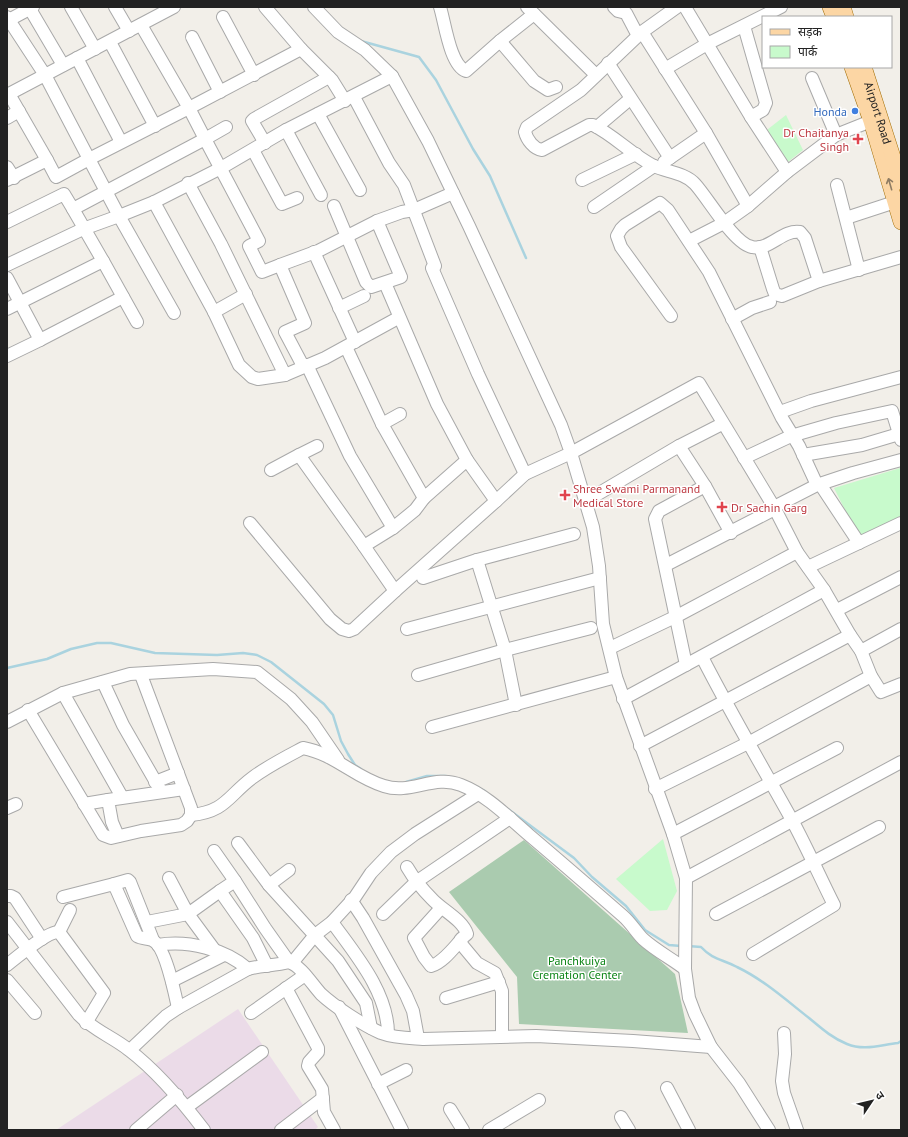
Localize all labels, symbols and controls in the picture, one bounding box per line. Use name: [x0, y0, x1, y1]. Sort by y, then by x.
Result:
legend: [762, 16, 892, 68]
text: सड़क: [798, 24, 823, 39]
text: पार्क: [798, 44, 818, 59]
street label: Airport Road: [862, 80, 896, 146]
place label: Honda: [814, 104, 847, 119]
marker: Honda: [850, 106, 860, 116]
place label: Dr Chaitanya Singh: [783, 125, 849, 154]
marker: Dr Chaitanya Singh: [852, 133, 864, 145]
one-way arrow: [885, 178, 893, 191]
place label: Shree Swami Parmanand Medical Store: [573, 481, 700, 510]
marker: Shree Swami Parmanand Medical Store: [560, 490, 570, 500]
place label: Dr Sachin Garg: [731, 500, 807, 515]
marker: Dr Sachin Garg: [716, 501, 728, 513]
park label: Panchkuiya Cremation Center: [532, 953, 622, 982]
north arrow: [852, 1081, 892, 1121]
text: उ: [873, 1089, 888, 1102]

